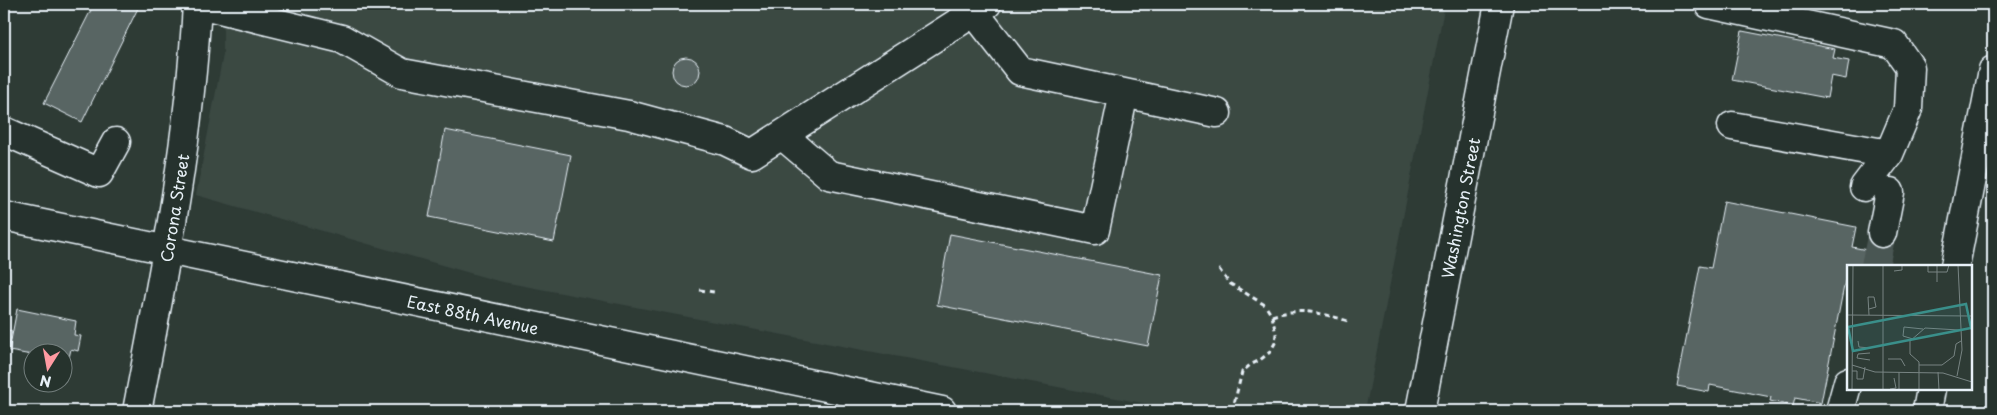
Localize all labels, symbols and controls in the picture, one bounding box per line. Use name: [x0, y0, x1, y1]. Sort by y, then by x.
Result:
street label: Washington Street: [1435, 135, 1486, 281]
street label: Corona Street: [154, 152, 194, 264]
inset map: [1847, 265, 1972, 390]
street label: East 88th Avenue: [405, 288, 541, 340]
north arrow: [22, 342, 72, 392]
text: N: [38, 370, 53, 393]

